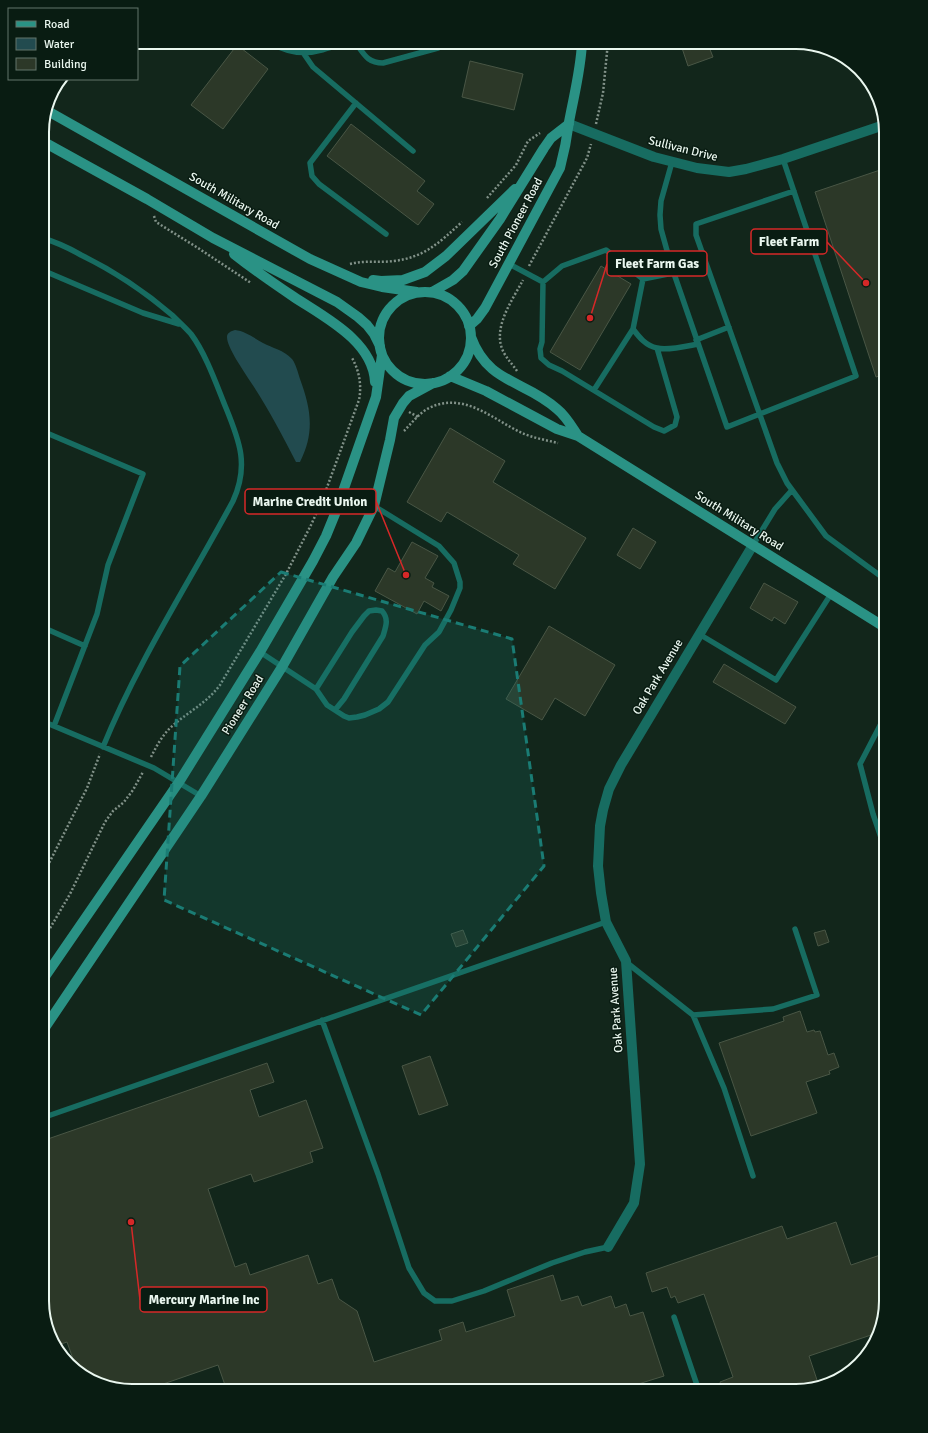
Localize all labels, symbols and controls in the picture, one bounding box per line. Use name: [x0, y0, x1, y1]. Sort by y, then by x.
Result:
legend: [8, 8, 138, 80]
text: Road: [44, 17, 70, 32]
text: Water: [44, 37, 75, 52]
text: Building: [44, 57, 87, 72]
street label: Sullivan Drive: [647, 133, 719, 165]
street label: South Military Road: [186, 169, 282, 233]
street label: South Pioneer Road: [486, 175, 546, 271]
callout: Fleet Farm: [751, 229, 827, 254]
text: Fleet Farm: [759, 234, 820, 250]
callout: Fleet Farm Gas: [607, 251, 707, 276]
text: Fleet Farm Gas: [615, 256, 699, 272]
street label: South Military Road: [692, 488, 786, 554]
callout: Marine Credit Union: [245, 489, 376, 514]
text: Marine Credit Union: [253, 494, 367, 510]
street label: Oak Park Avenue: [629, 636, 687, 718]
street label: Pioneer Road: [219, 672, 267, 738]
street label: Oak Park Avenue: [606, 967, 626, 1053]
callout: Mercury Marine Inc: [140, 1287, 267, 1312]
text: Mercury Marine Inc: [148, 1292, 260, 1308]

